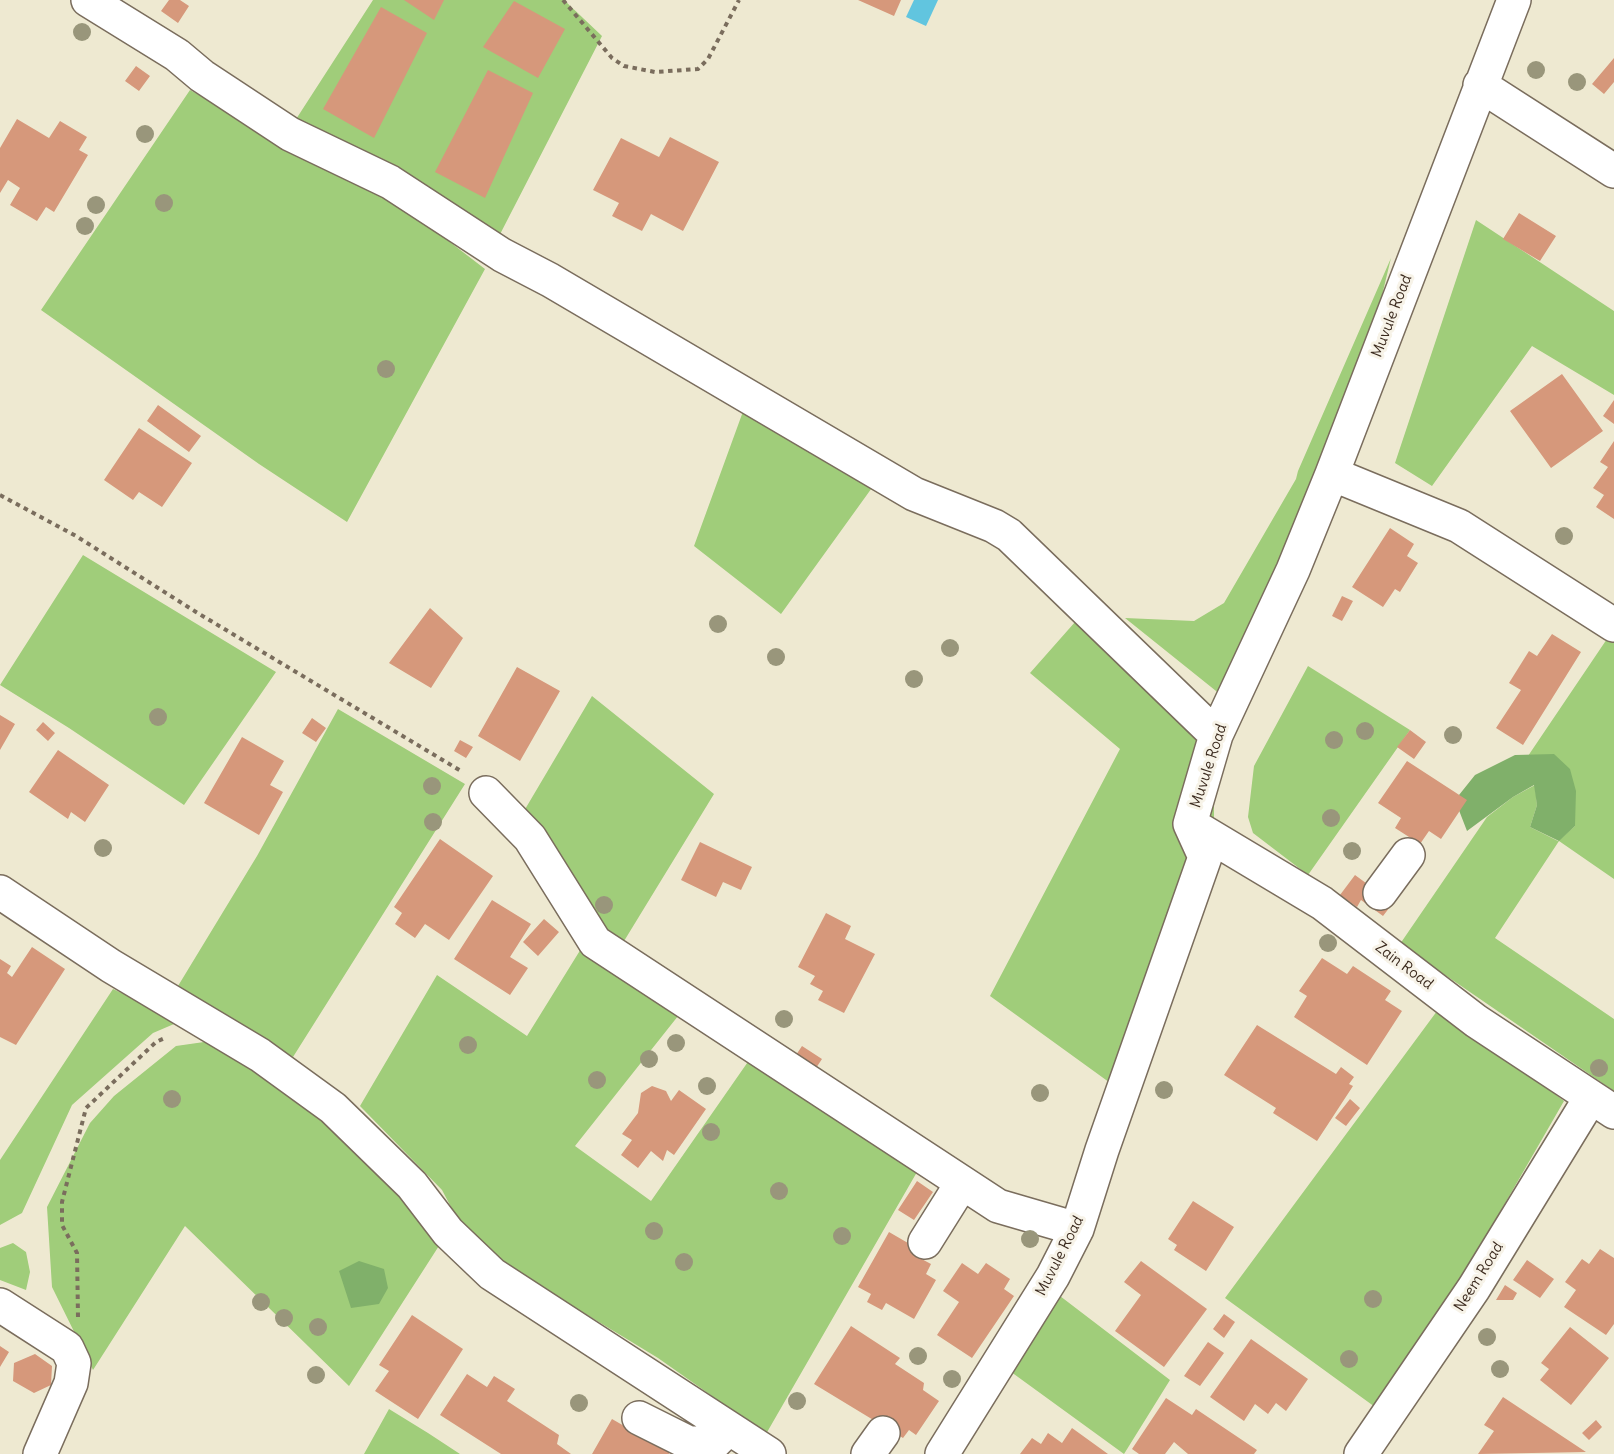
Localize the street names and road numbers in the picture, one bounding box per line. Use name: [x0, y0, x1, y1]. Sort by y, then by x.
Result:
street label: Muvule Road: [1368, 272, 1416, 360]
street label: Muvule Road: [1187, 722, 1231, 810]
street label: Zain Road: [1372, 938, 1436, 994]
street label: Muvule Road: [1032, 1213, 1088, 1299]
street label: Neem Road: [1451, 1239, 1507, 1315]

